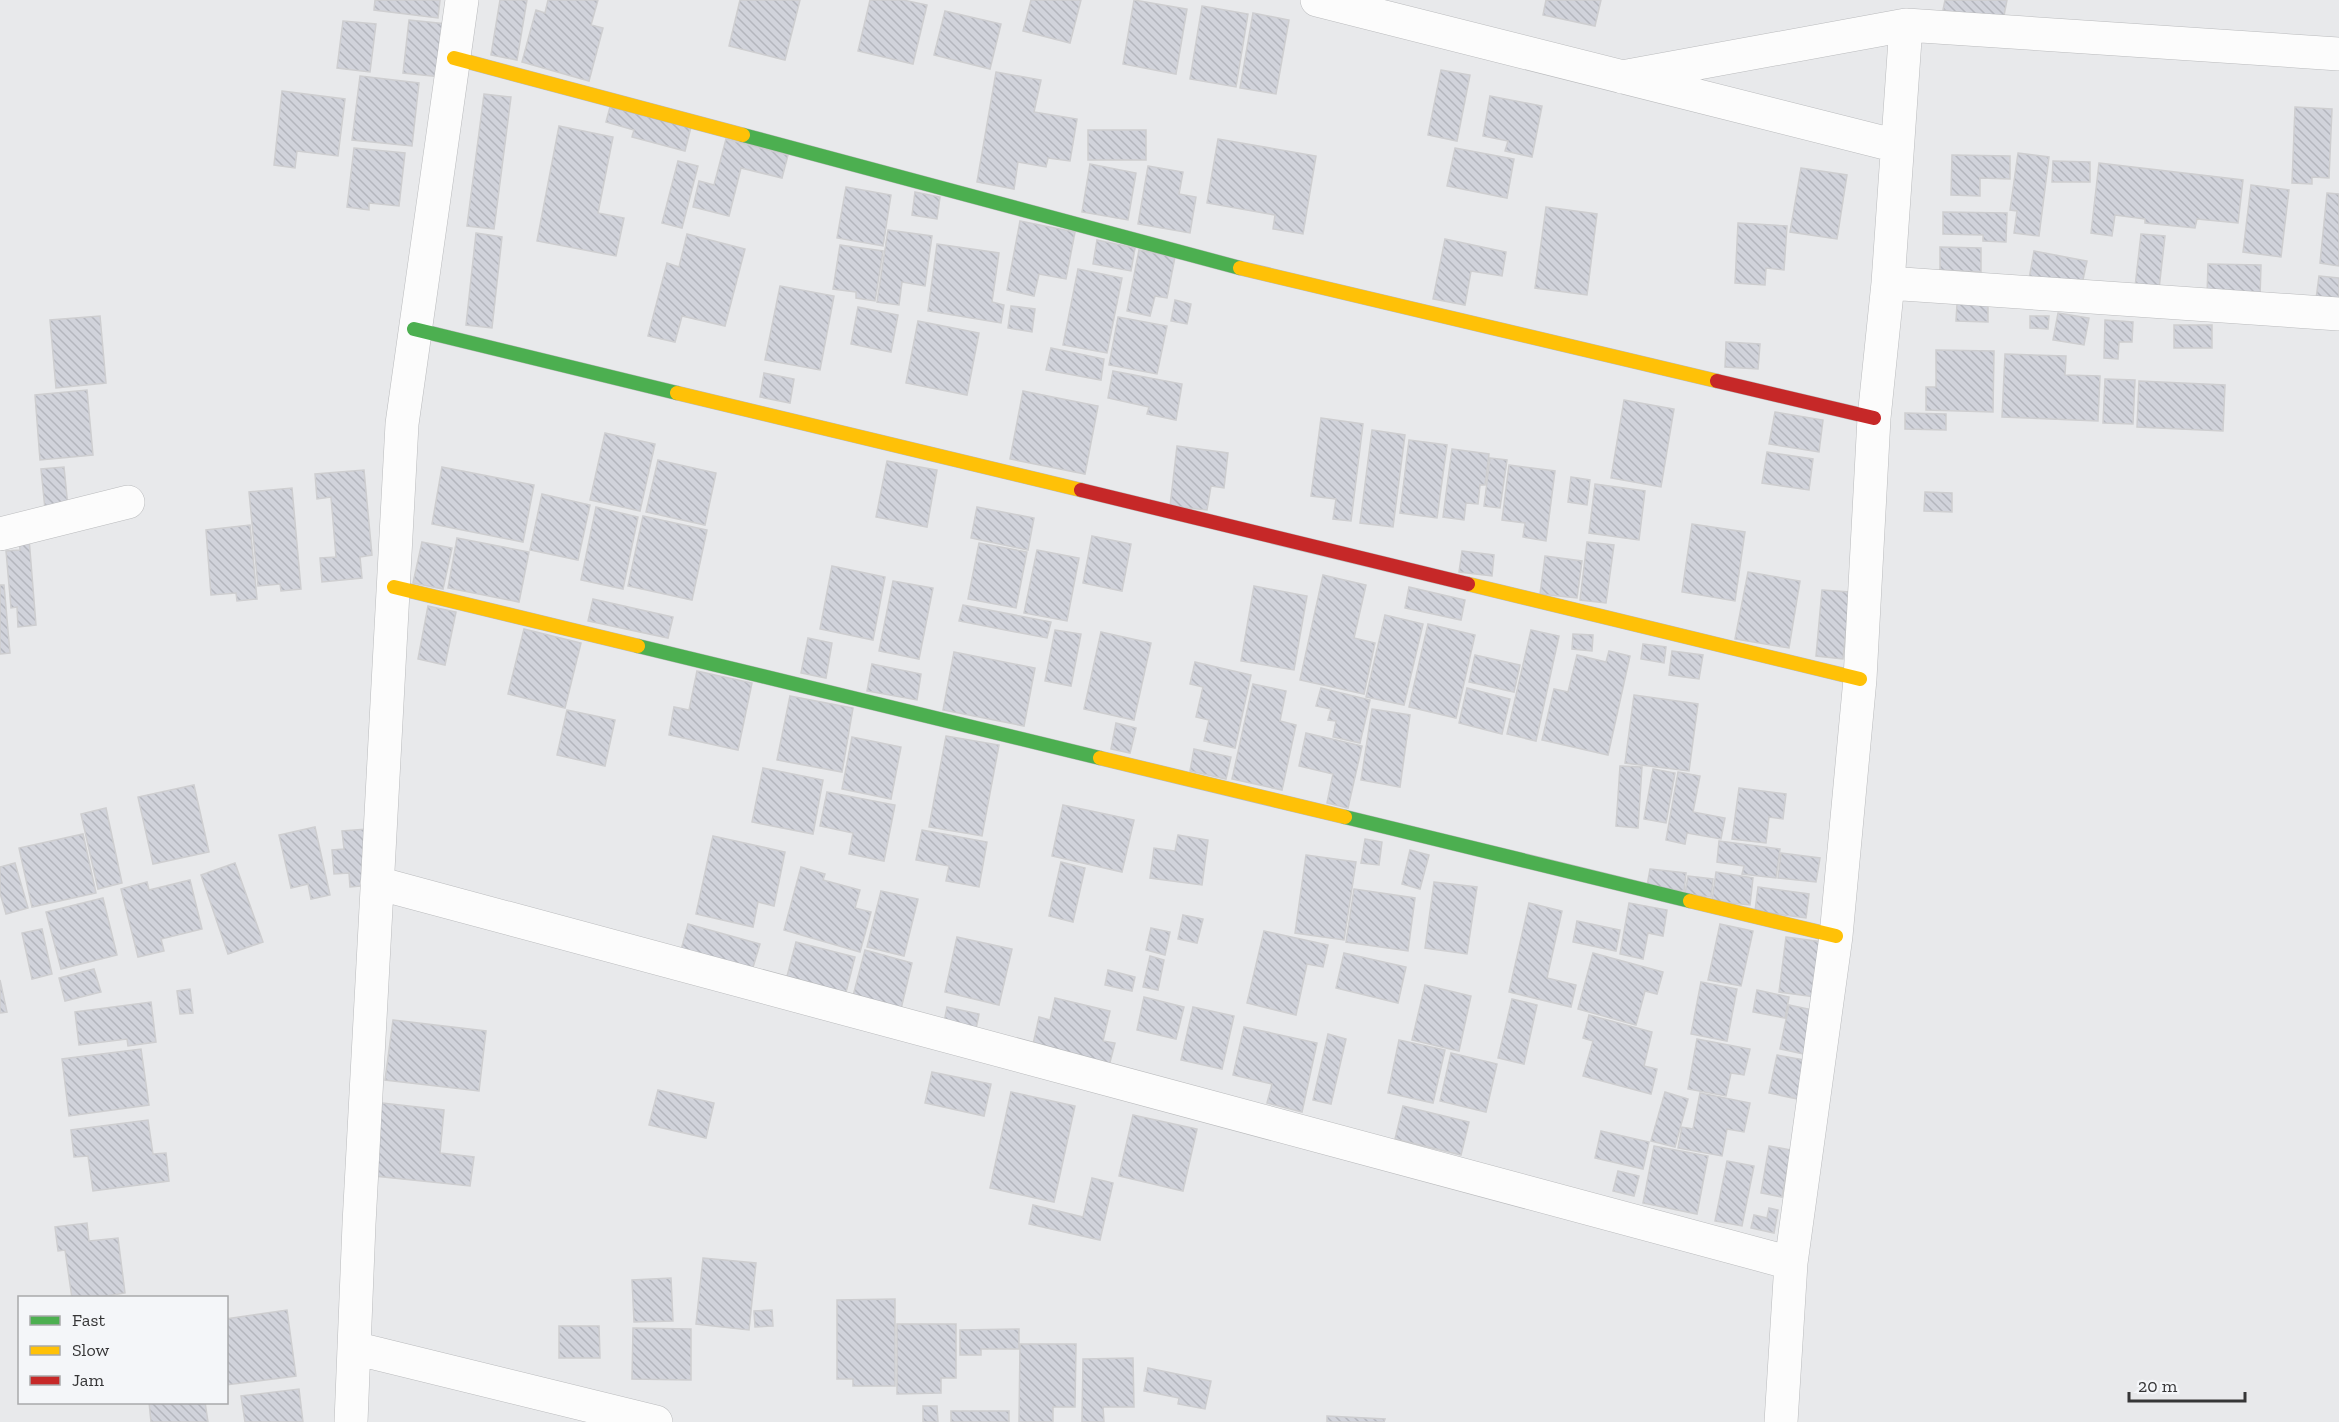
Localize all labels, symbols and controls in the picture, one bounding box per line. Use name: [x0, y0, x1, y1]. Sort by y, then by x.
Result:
legend: [18, 1296, 228, 1404]
text: Fast: [72, 1309, 105, 1331]
text: Slow: [72, 1339, 109, 1361]
scale bar: [2129, 1365, 2244, 1403]
text: Jam: [72, 1369, 104, 1391]
text: 20 m: [2138, 1375, 2178, 1397]

